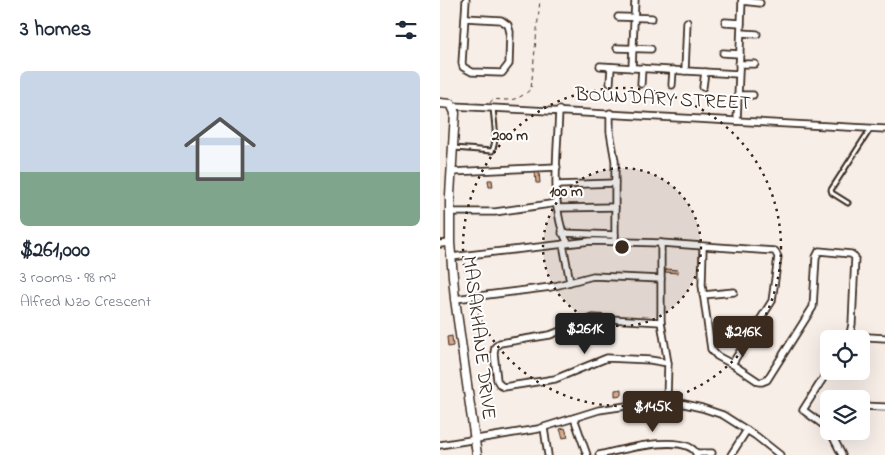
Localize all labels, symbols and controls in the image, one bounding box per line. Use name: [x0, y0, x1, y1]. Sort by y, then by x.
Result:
text: 3 homes: [20, 15, 91, 45]
icon: filters: [392, 16, 420, 44]
street label: BOUNDARY STREET: [573, 81, 752, 119]
icon: home: [175, 104, 265, 194]
text: 200 m: [491, 125, 528, 147]
text: 100 m: [549, 181, 583, 203]
text: $261,000: [20, 236, 90, 266]
centre of rings: [613, 238, 631, 256]
street label: MASAKHANE DRIVE: [454, 255, 502, 421]
text: 3 rooms · 98 m²: [20, 266, 116, 290]
text: Alfred Nzo Crescent: [20, 290, 151, 314]
pin: $261K: [550, 312, 620, 355]
pin: $216K: [708, 316, 778, 358]
text: $261K: [566, 317, 604, 341]
text: $216K: [724, 320, 762, 344]
map controls: [820, 330, 870, 440]
button: locate: [820, 330, 870, 380]
pin: $145K: [618, 390, 688, 433]
button: layers: [820, 390, 870, 440]
text: $145K: [634, 395, 672, 419]

